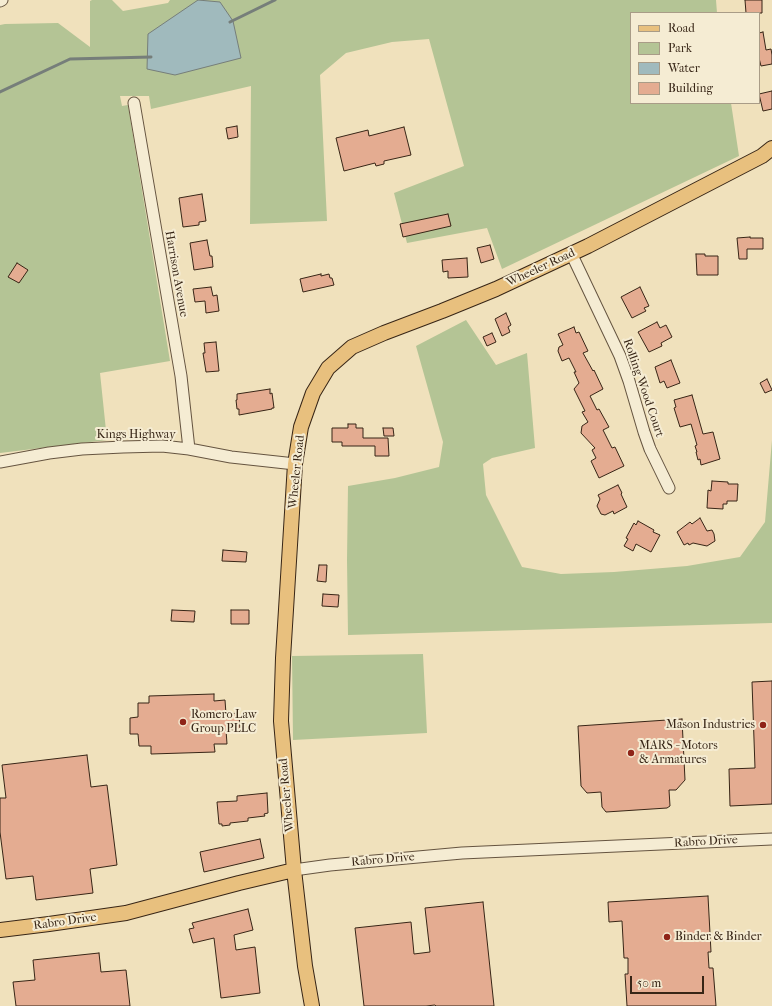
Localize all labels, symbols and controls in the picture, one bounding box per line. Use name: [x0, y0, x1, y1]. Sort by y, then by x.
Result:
legend: [630, 12, 760, 104]
text: Road: [668, 21, 695, 35]
text: Park: [668, 41, 692, 55]
text: Water: [668, 61, 700, 75]
text: Building: [668, 81, 713, 95]
street label: Harrison Avenue: [161, 230, 191, 318]
street label: Wheeler Road: [505, 246, 577, 290]
street label: Rolling Wood Court: [619, 337, 667, 439]
street label: Kings Highway: [96, 428, 176, 442]
street label: Wheeler Road: [286, 435, 308, 509]
place label: Romero Law Group PLLC: [191, 708, 257, 736]
marker: Romero Law Group PLLC: [178, 717, 188, 727]
place label: Mason Industries: [666, 718, 755, 732]
marker: Mason Industries: [758, 720, 768, 730]
place label: MARS - Motors & Armatures: [639, 739, 718, 767]
marker: MARS - Motors & Armatures: [626, 748, 636, 758]
street label: Wheeler Road: [277, 758, 297, 832]
street label: Rabro Drive: [674, 833, 738, 851]
street label: Rabro Drive: [351, 850, 415, 870]
street label: Rabro Drive: [32, 910, 98, 934]
place label: Binder & Binder: [675, 930, 762, 944]
marker: Binder & Binder: [662, 932, 672, 942]
scale bar: [632, 968, 706, 994]
text: 50 m: [637, 976, 661, 990]

